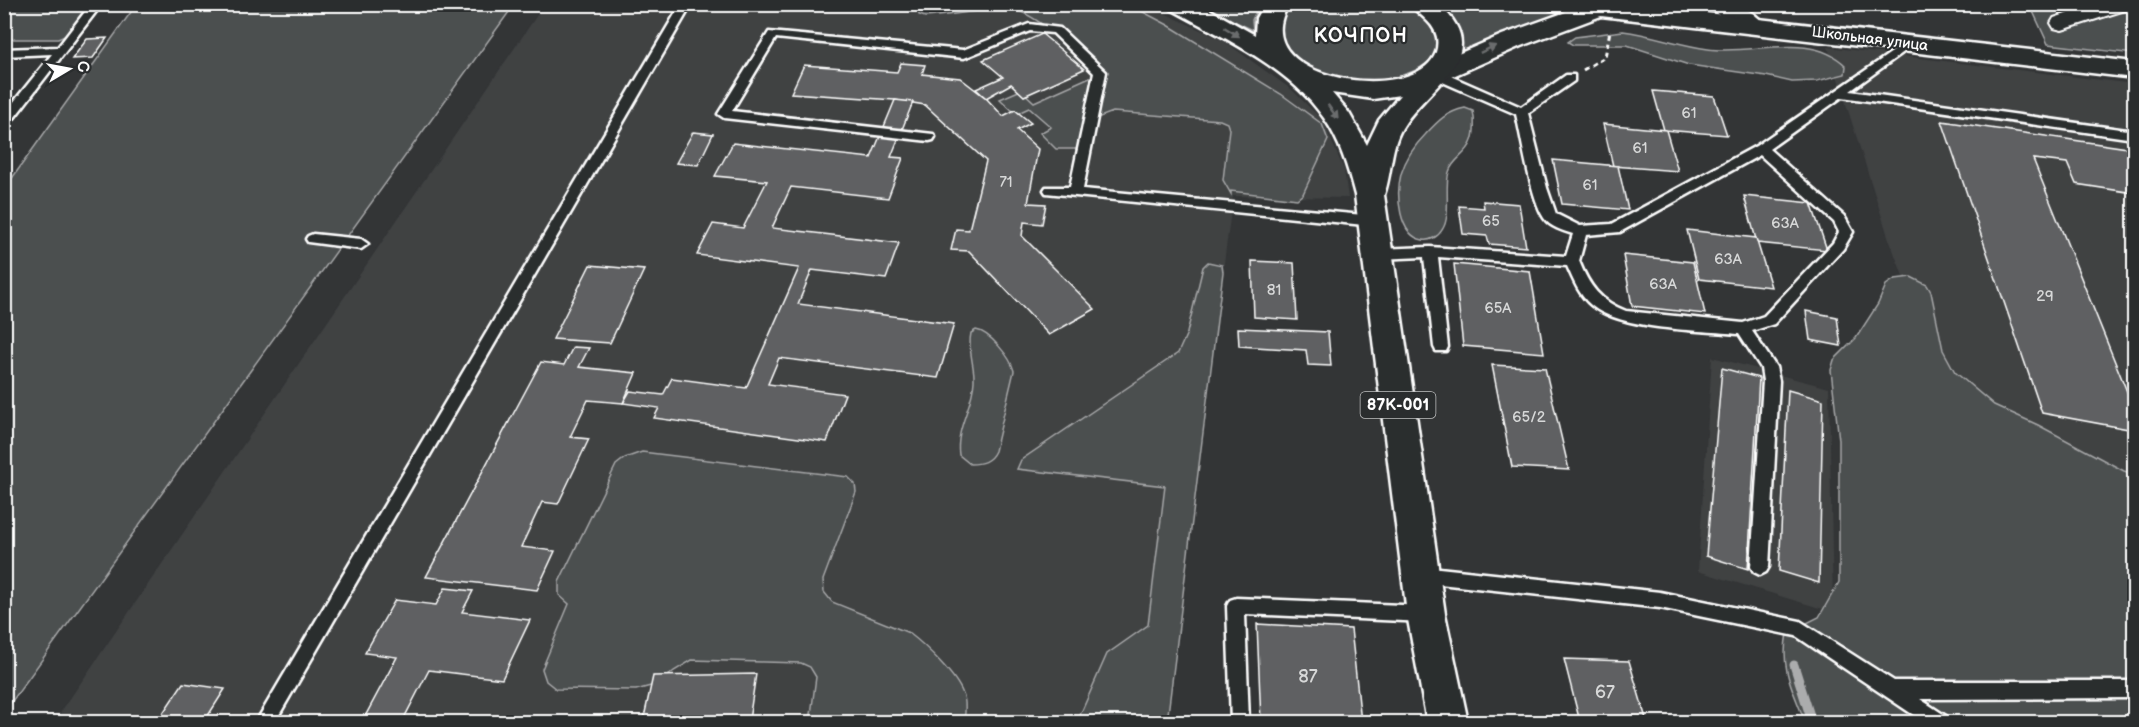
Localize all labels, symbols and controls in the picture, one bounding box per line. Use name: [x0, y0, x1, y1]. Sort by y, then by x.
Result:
street label: Школьная улица: [1811, 22, 1929, 56]
district label: КОЧПОН: [1314, 24, 1408, 48]
one-way arrow: [1224, 26, 1240, 37]
north arrow: [39, 39, 99, 99]
one-way arrow: [1479, 44, 1496, 53]
text: С: [72, 60, 93, 74]
one-way arrow: [1327, 104, 1339, 119]
house number: 61: [1682, 104, 1696, 123]
house number: 61: [1633, 139, 1647, 158]
house number: 71: [999, 173, 1013, 192]
house number: 61: [1583, 176, 1597, 195]
house number: 65: [1482, 212, 1500, 231]
house number: 63А: [1771, 214, 1800, 233]
house number: 63А: [1714, 250, 1743, 269]
house number: 63А: [1649, 275, 1678, 294]
house number: 81: [1267, 281, 1281, 300]
house number: 29: [2036, 287, 2054, 306]
house number: 65А: [1485, 299, 1512, 318]
road number: 87К-001: [1360, 392, 1436, 418]
house number: 65/2: [1512, 408, 1546, 427]
house number: 87: [1298, 666, 1318, 687]
house number: 67: [1595, 682, 1615, 703]

